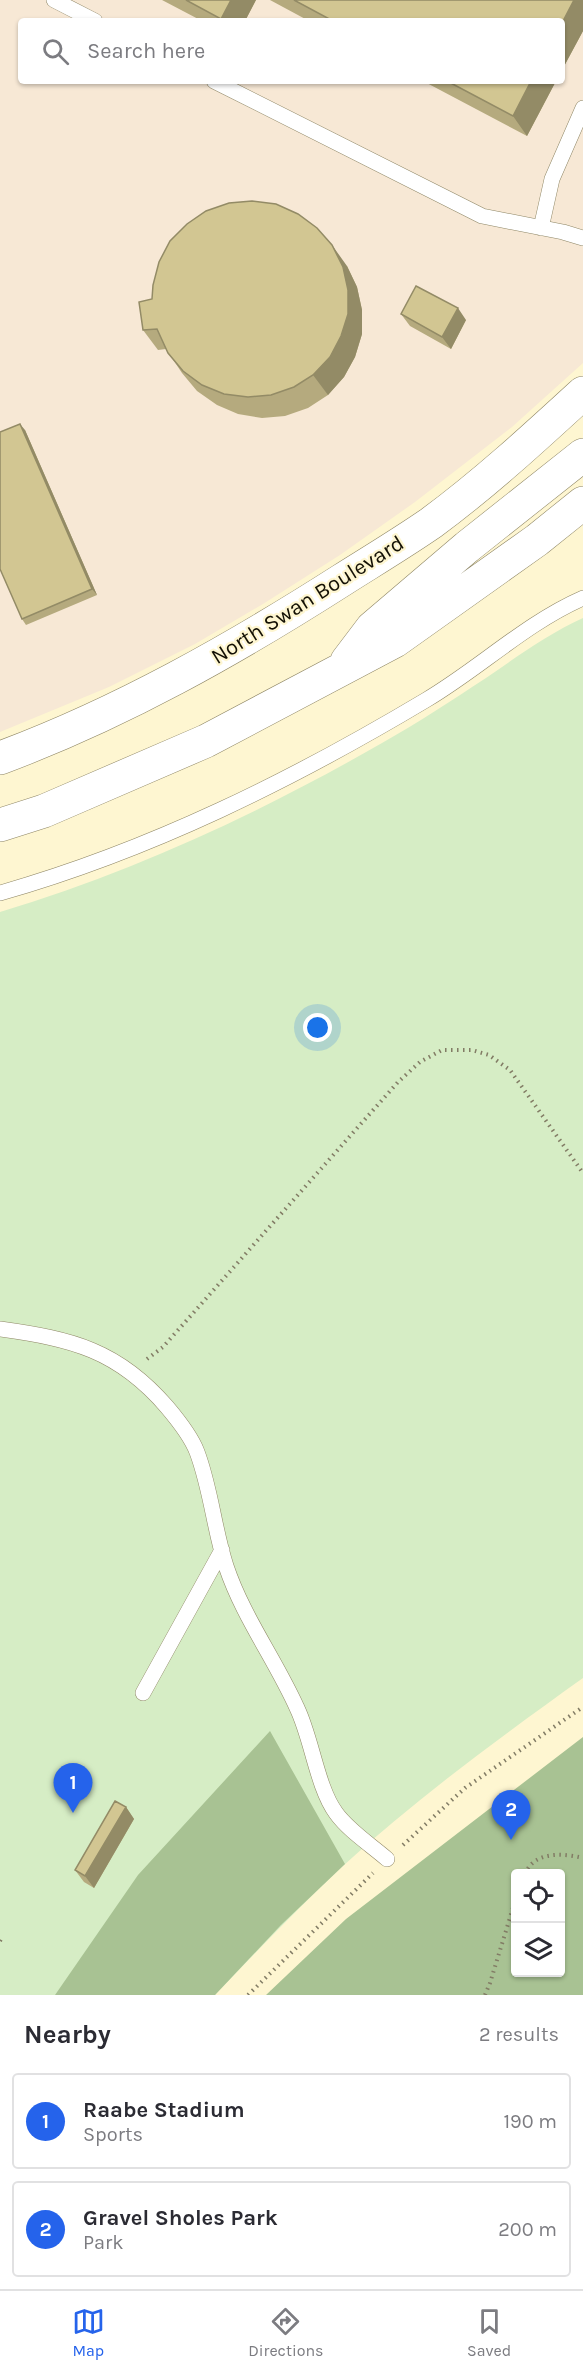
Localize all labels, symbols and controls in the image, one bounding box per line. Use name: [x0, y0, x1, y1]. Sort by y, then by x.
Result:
search box: [18, 18, 565, 84]
icon: search: [39, 35, 72, 68]
text: Search here: [87, 38, 205, 64]
street label: North Swan Boulevard: [206, 530, 409, 670]
your location: [303, 1013, 332, 1042]
pin: 1: [54, 1764, 92, 1813]
pin: 2: [492, 1790, 530, 1840]
map controls: [511, 1869, 565, 1977]
button: locate: [511, 1869, 565, 1923]
button: layers: [511, 1923, 565, 1977]
text: Nearby: [24, 2019, 111, 2050]
text: 2 results: [479, 2023, 559, 2046]
text: Raabe Stadium: [83, 2097, 245, 2123]
text: 1: [42, 2110, 49, 2133]
text: 190 m: [503, 2110, 557, 2133]
text: Sports: [83, 2123, 143, 2146]
text: Gravel Sholes Park: [83, 2205, 278, 2231]
text: 2: [39, 2218, 52, 2241]
text: 200 m: [498, 2218, 557, 2241]
text: Park: [83, 2231, 124, 2254]
tab: Map: [72, 2305, 105, 2360]
tab: Directions: [248, 2305, 323, 2360]
tab: Saved: [467, 2305, 511, 2360]

